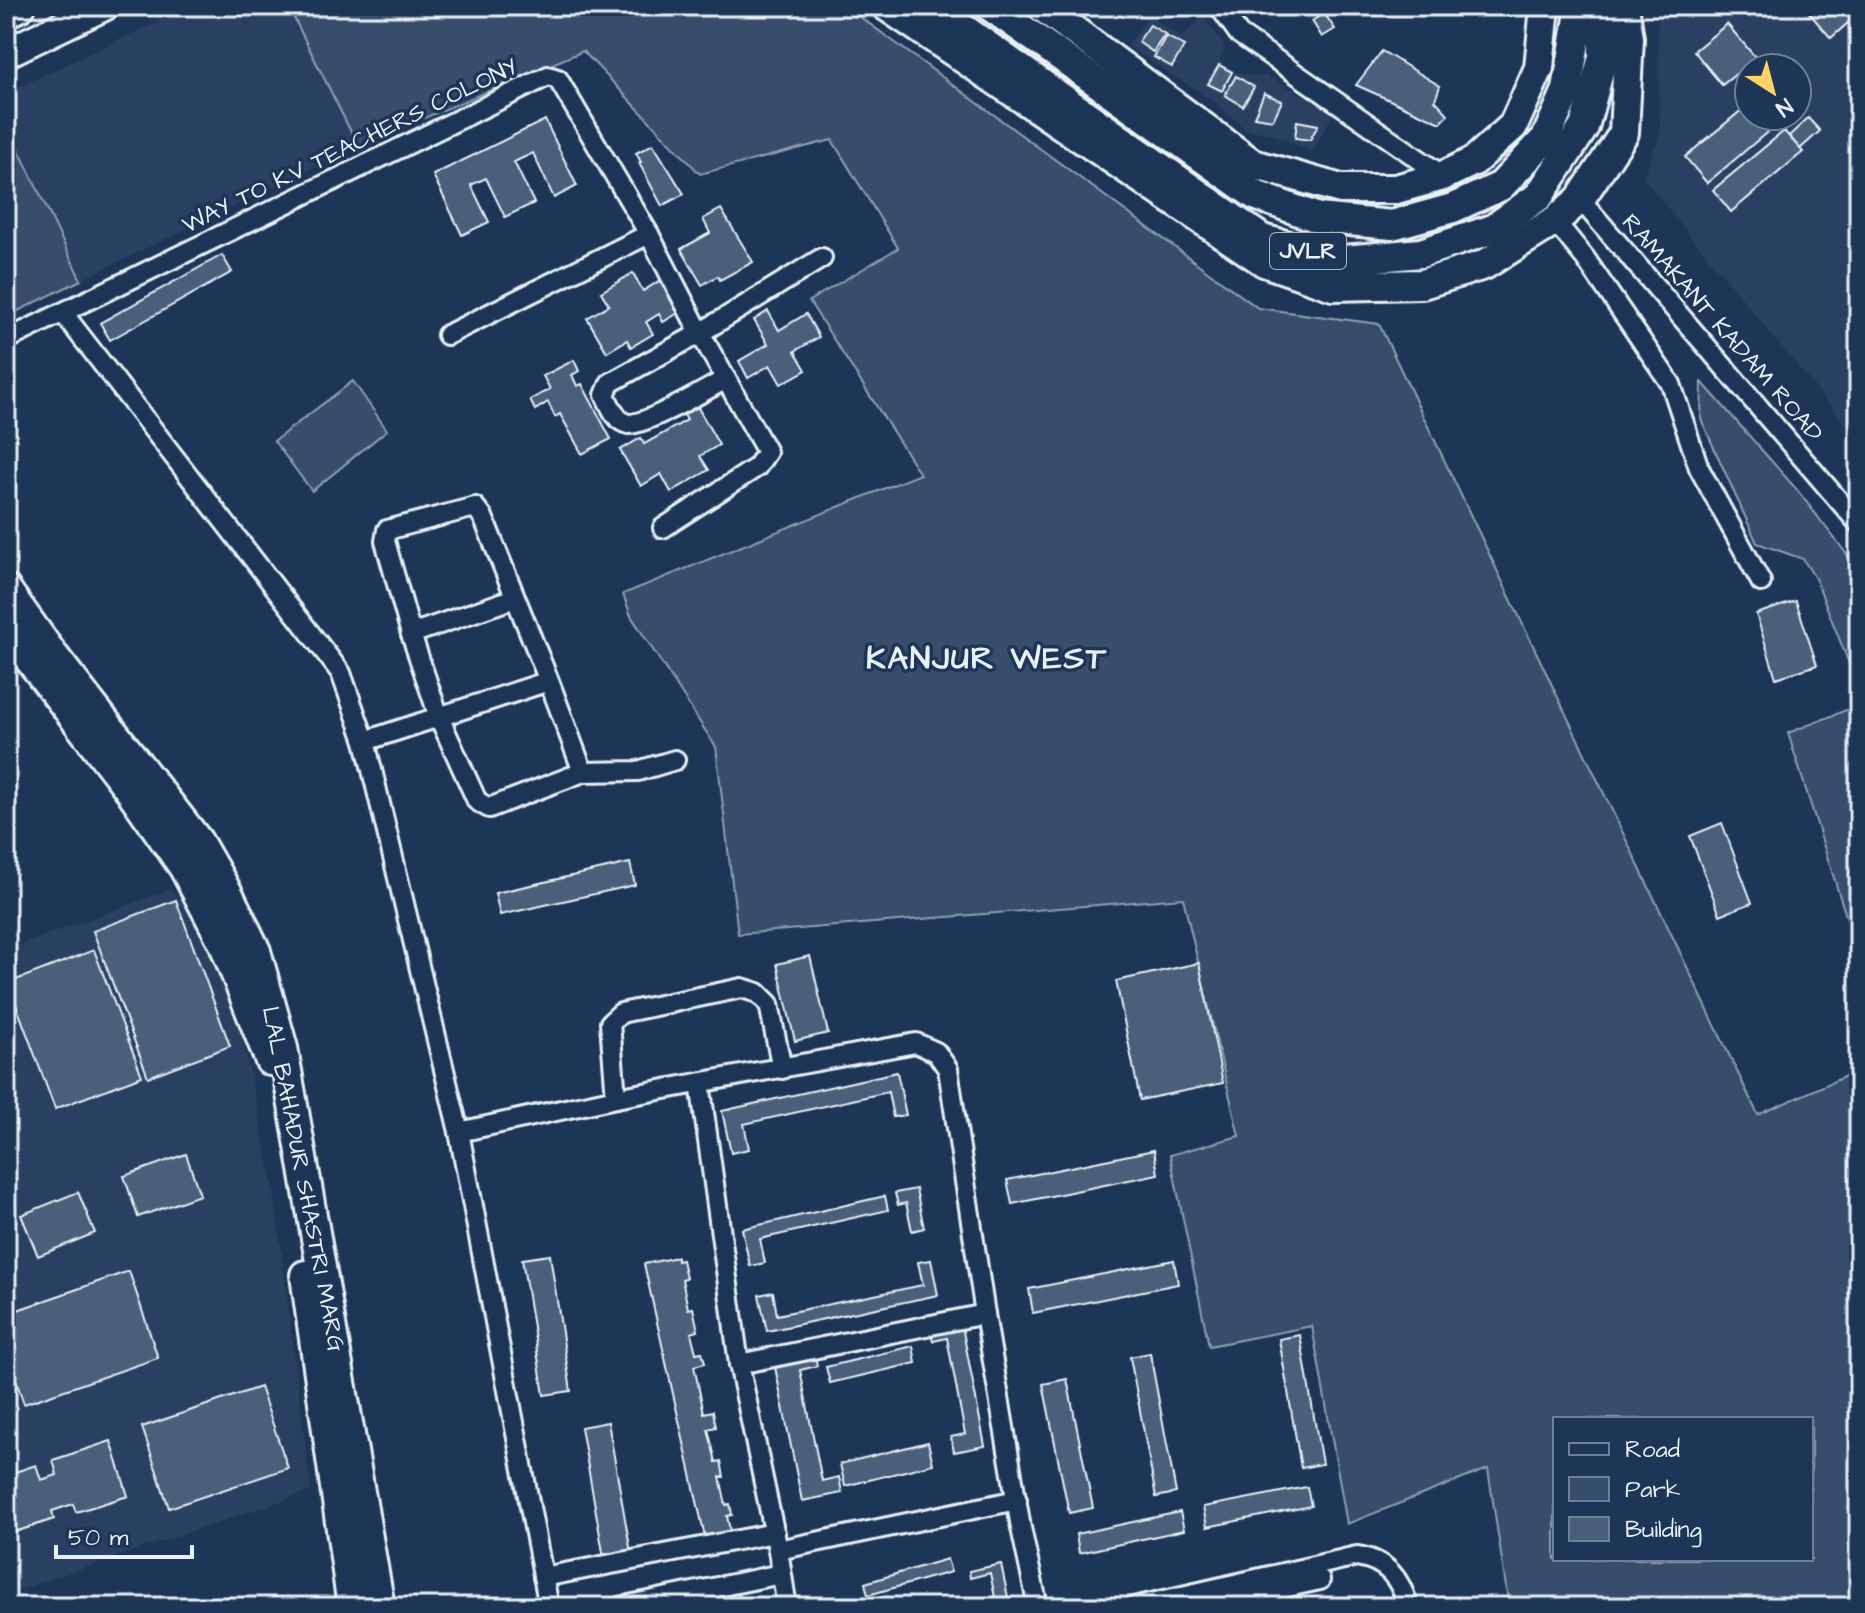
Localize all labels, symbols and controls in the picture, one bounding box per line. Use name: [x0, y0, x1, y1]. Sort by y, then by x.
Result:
street label: WAY TO K.V TEACHERS COLONY: [176, 50, 524, 242]
north arrow: [1733, 52, 1813, 132]
text: N: [1769, 90, 1799, 124]
street label: RAMAKANT KADAM ROAD: [1613, 207, 1831, 449]
road number: JVLR: [1270, 233, 1346, 269]
district label: KANJUR WEST: [866, 636, 1108, 681]
street label: LAL BAHADUR SHASTRI MARG: [253, 1003, 353, 1355]
legend: [1553, 1417, 1813, 1561]
text: Road: [1625, 1433, 1680, 1467]
text: Park: [1625, 1473, 1681, 1507]
scale bar: [56, 1509, 192, 1559]
text: Building: [1625, 1513, 1702, 1548]
text: 50 m: [68, 1521, 129, 1555]

